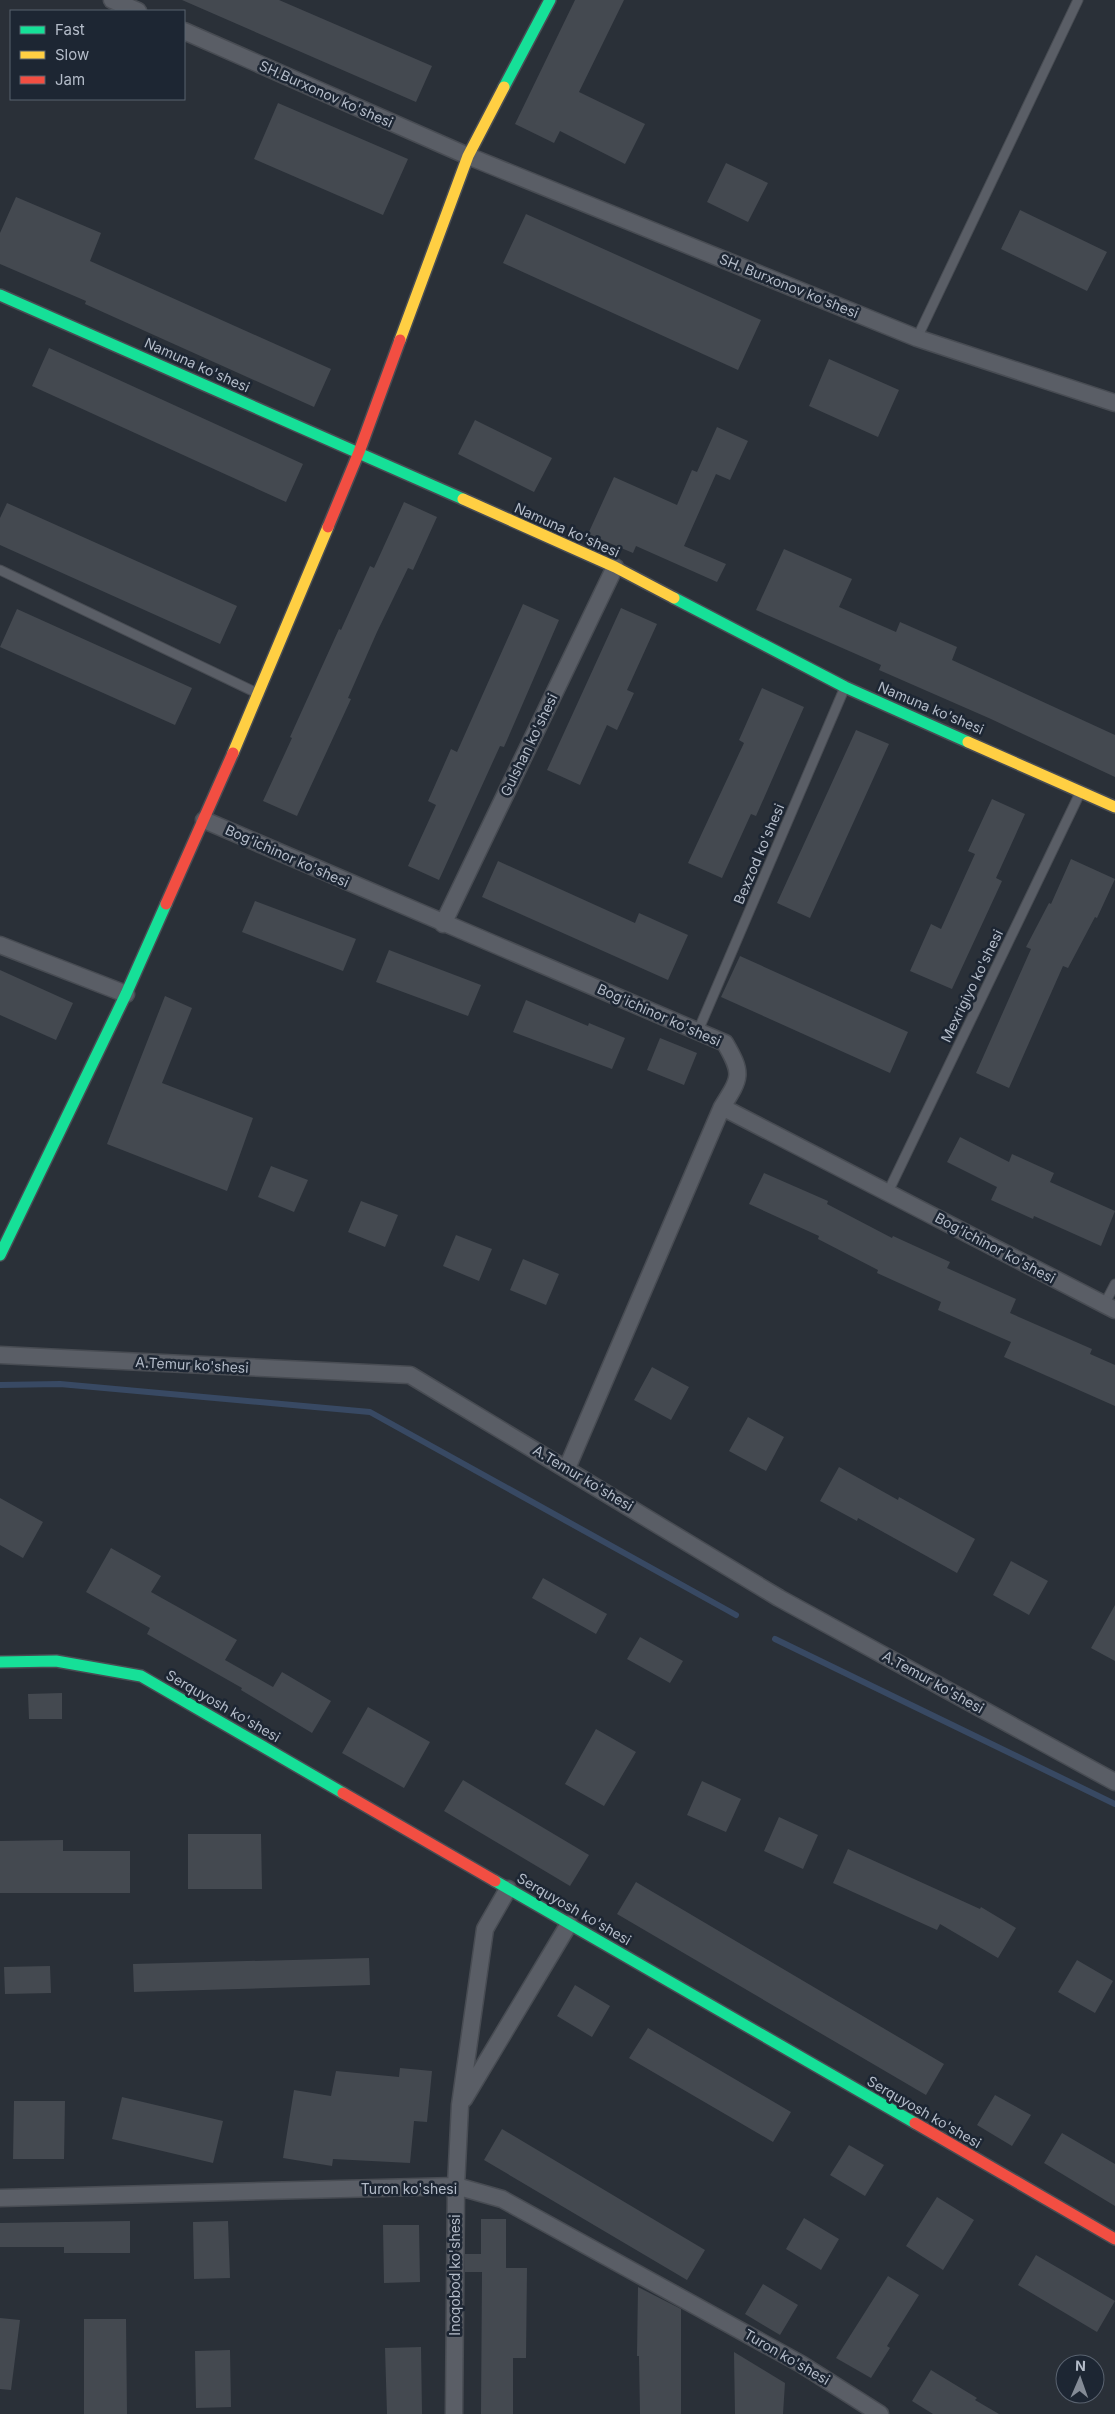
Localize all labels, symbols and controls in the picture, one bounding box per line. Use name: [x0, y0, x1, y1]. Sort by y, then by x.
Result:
legend: [10, 10, 185, 100]
text: Fast: [55, 20, 85, 39]
text: Slow: [55, 45, 89, 64]
street label: SH.Burxonov ko'shesi: [257, 56, 396, 131]
text: Jam: [55, 70, 85, 89]
street label: SH. Burxonov ko'shesi: [717, 250, 861, 321]
street label: Namuna ko'shesi: [142, 334, 252, 395]
street label: Namuna ko'shesi: [512, 499, 622, 560]
street label: Namuna ko'shesi: [876, 678, 987, 738]
street label: Gulshan ko'shesi: [496, 691, 561, 799]
street label: Bexzod ko'shesi: [730, 801, 787, 907]
street label: Bog'ichinor ko'shesi: [223, 821, 352, 890]
street label: Mexrigiyo ko'shesi: [937, 927, 1006, 1045]
street label: Bog'ichinor ko'shesi: [595, 980, 724, 1049]
street label: Bog'ichinor ko'shesi: [932, 1209, 1058, 1286]
street label: A.Temur ko'shesi: [135, 1353, 249, 1376]
street label: A.Temur ko'shesi: [530, 1441, 636, 1514]
street label: A.Temur ko'shesi: [880, 1647, 987, 1716]
street label: Serquyosh ko'shesi: [163, 1666, 283, 1745]
street label: Serquyosh ko'shesi: [514, 1869, 634, 1948]
street label: Serquyosh ko'shesi: [864, 2072, 984, 2151]
street label: Turon ko'shesi: [361, 2180, 457, 2197]
street label: Inoqobod ko'shesi: [446, 2214, 463, 2336]
street label: Turon ko'shesi: [741, 2325, 833, 2388]
north arrow: [1055, 2354, 1105, 2404]
text: N: [1075, 2357, 1086, 2374]

